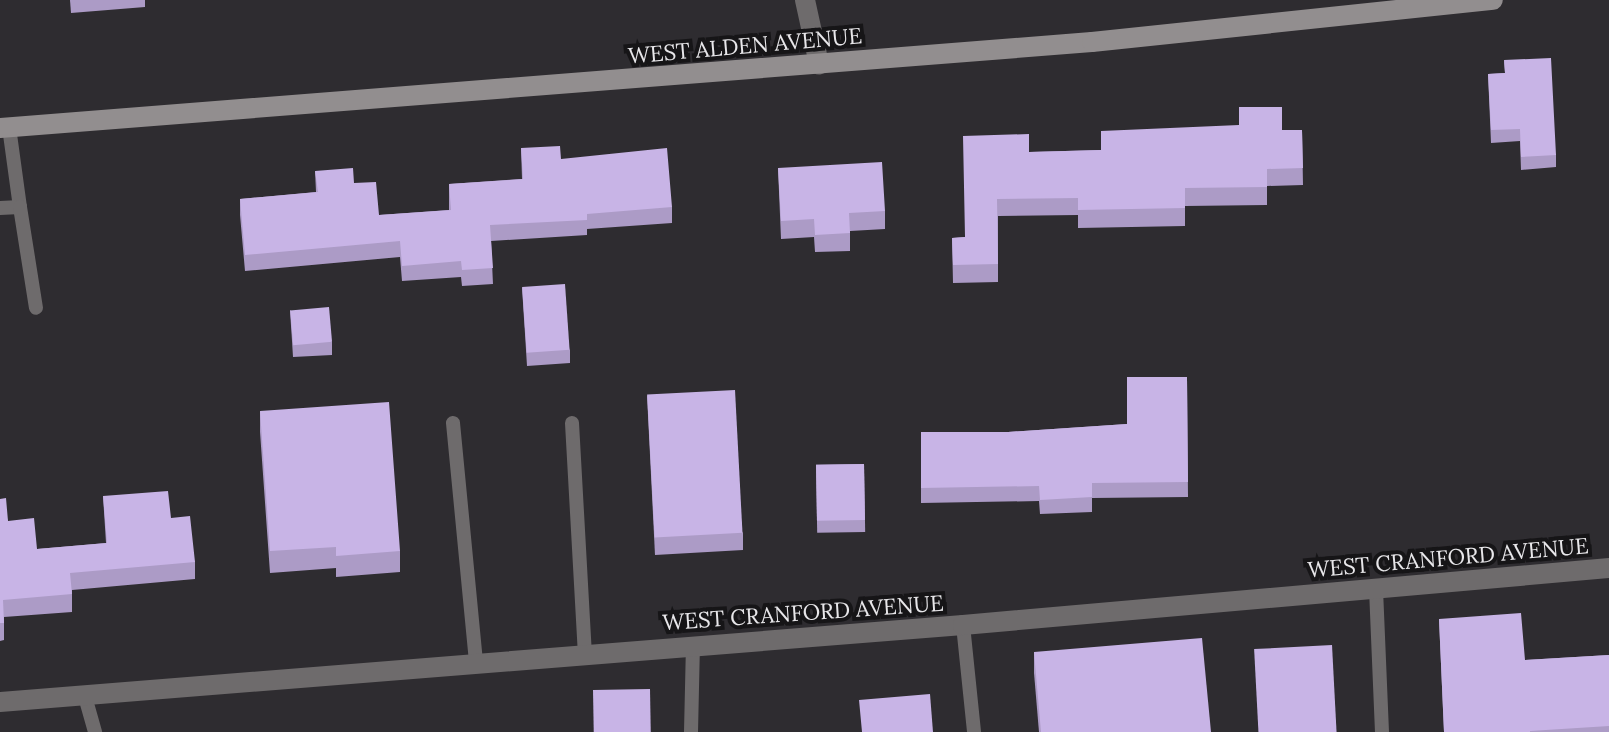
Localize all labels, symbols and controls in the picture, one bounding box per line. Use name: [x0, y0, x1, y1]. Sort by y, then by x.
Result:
street label: WEST ALDEN AVENUE: [627, 23, 863, 69]
street label: WEST CRANFORD AVENUE: [1306, 533, 1590, 583]
street label: WEST CRANFORD AVENUE: [662, 590, 944, 636]

